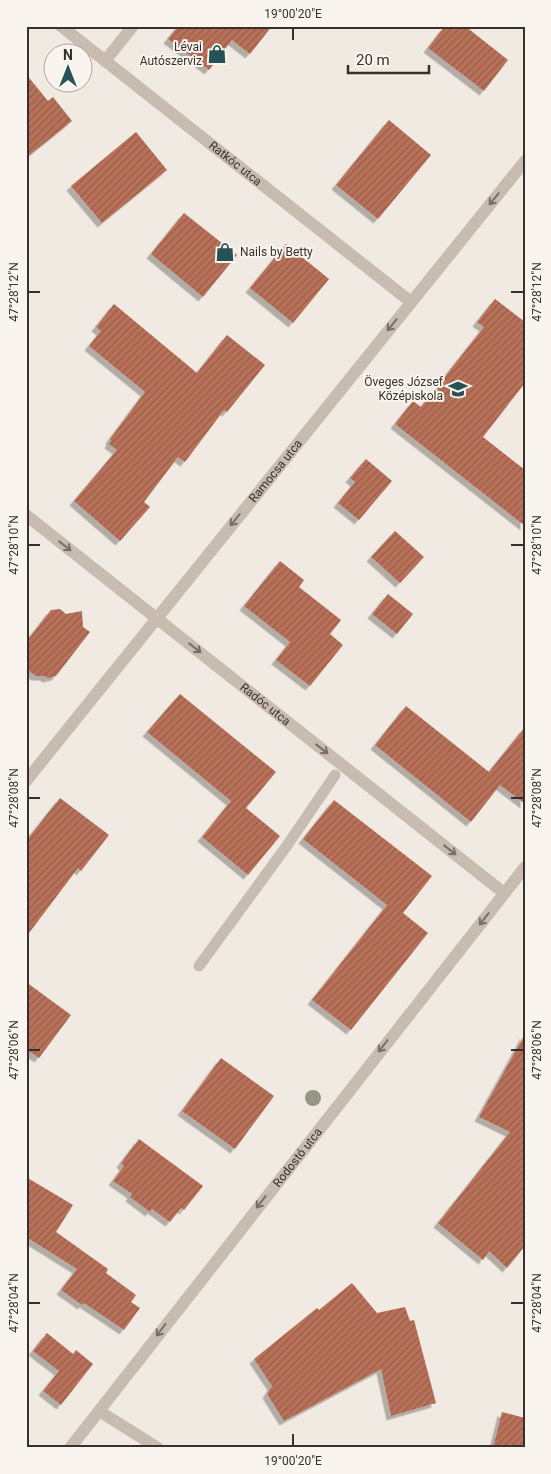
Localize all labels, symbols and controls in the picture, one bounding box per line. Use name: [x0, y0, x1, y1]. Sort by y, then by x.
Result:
text: 19°00'20"E: [264, 7, 322, 21]
place label: Lévai Autószerviz: [140, 40, 202, 68]
north arrow: [42, 42, 92, 92]
scale bar: [348, 42, 430, 74]
shop icon: Lévai Autószerviz: [206, 43, 228, 65]
text: N: [63, 47, 73, 63]
text: 20 m: [356, 51, 390, 69]
street label: Ratkóc utca: [206, 138, 265, 189]
one-way arrow: [489, 192, 500, 205]
shop icon: Nails by Betty: [214, 241, 236, 263]
place label: Nails by Betty: [240, 245, 313, 259]
text: 47°28'12"N: [7, 262, 21, 322]
text: 47°28'12"N: [530, 262, 544, 322]
one-way arrow: [387, 319, 398, 332]
place label: Öveges József Középiskola: [364, 374, 444, 403]
school or university icon: Öveges József Középiskola: [447, 378, 469, 400]
street label: Ramocsa utca: [246, 437, 305, 505]
one-way arrow: [230, 513, 241, 526]
text: 47°28'10"N: [7, 515, 21, 575]
text: 47°28'10"N: [530, 515, 544, 575]
one-way arrow: [58, 540, 71, 551]
one-way arrow: [188, 643, 201, 654]
street label: Radóc utca: [237, 680, 293, 728]
one-way arrow: [315, 744, 329, 754]
text: 47°28'08"N: [7, 768, 21, 828]
text: 47°28'08"N: [530, 768, 544, 828]
one-way arrow: [443, 844, 456, 855]
one-way arrow: [478, 912, 489, 925]
text: 47°28'06"N: [7, 1020, 21, 1080]
text: 47°28'06"N: [530, 1020, 544, 1080]
one-way arrow: [378, 1040, 389, 1053]
street label: Rodostó utca: [270, 1125, 325, 1190]
one-way arrow: [256, 1195, 267, 1208]
text: 47°28'04"N: [7, 1273, 21, 1333]
text: 47°28'04"N: [530, 1273, 544, 1333]
one-way arrow: [156, 1323, 167, 1336]
text: 19°00'20"E: [264, 1454, 322, 1468]

